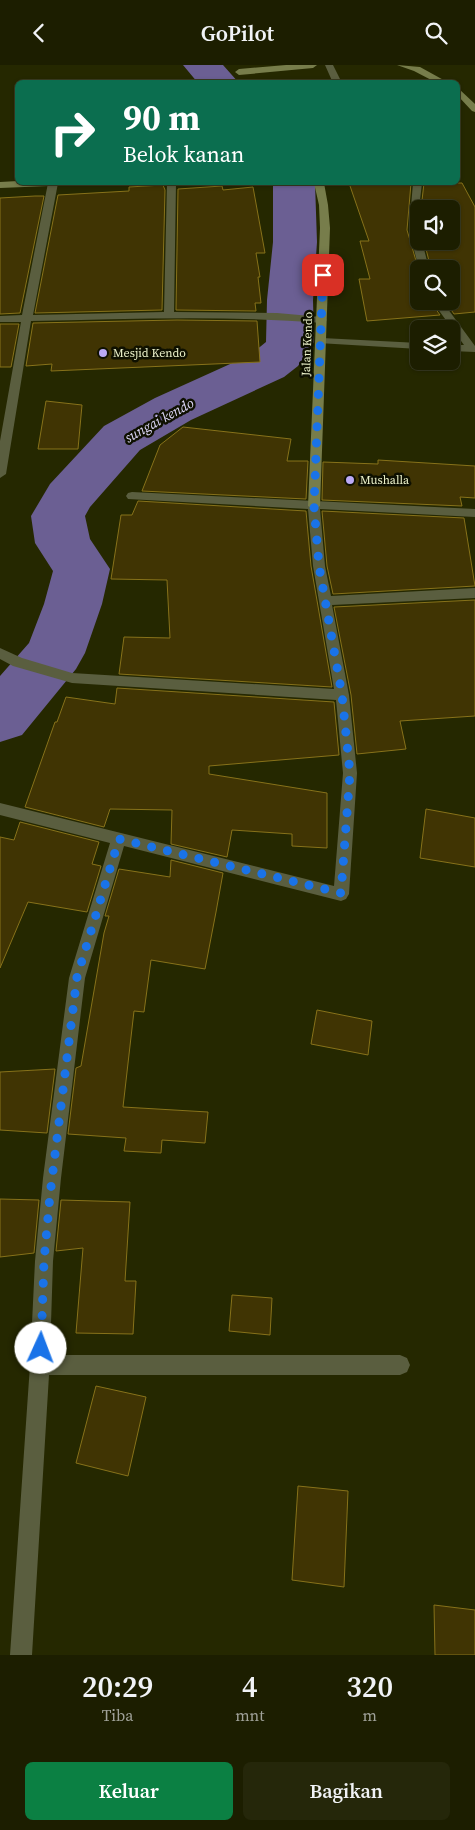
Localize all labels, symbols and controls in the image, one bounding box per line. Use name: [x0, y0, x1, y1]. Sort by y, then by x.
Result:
text: GoPilot: [201, 18, 274, 48]
icon: back: [25, 19, 53, 47]
icon: search: [422, 19, 450, 47]
text: 90 m: [123, 94, 200, 142]
icon: right: [40, 100, 105, 165]
text: Belok kanan: [123, 139, 244, 169]
map controls: [410, 200, 460, 370]
button: sound: [410, 200, 460, 250]
pin: [302, 254, 344, 296]
button: search: [410, 260, 460, 310]
icon: arrive: [309, 261, 337, 289]
street label: Jalan Kendo: [298, 311, 316, 377]
button: layers: [410, 320, 460, 370]
place label: Mesjid Kendo: [113, 345, 186, 361]
marker: Mesjid Kendo: [97, 347, 109, 359]
water label: sungai kendo: [121, 393, 197, 447]
place label: Mushalla: [360, 472, 410, 488]
marker: Mushalla: [344, 474, 356, 486]
position arrow: [14, 1321, 66, 1373]
text: 20:29: [82, 1666, 153, 1707]
text: 4: [242, 1666, 258, 1707]
text: 320: [346, 1666, 393, 1707]
text: Tiba: [102, 1704, 133, 1726]
text: mnt: [235, 1704, 264, 1726]
text: m: [362, 1704, 377, 1726]
button: Keluar: [25, 1762, 233, 1820]
button: Bagikan: [243, 1762, 450, 1820]

